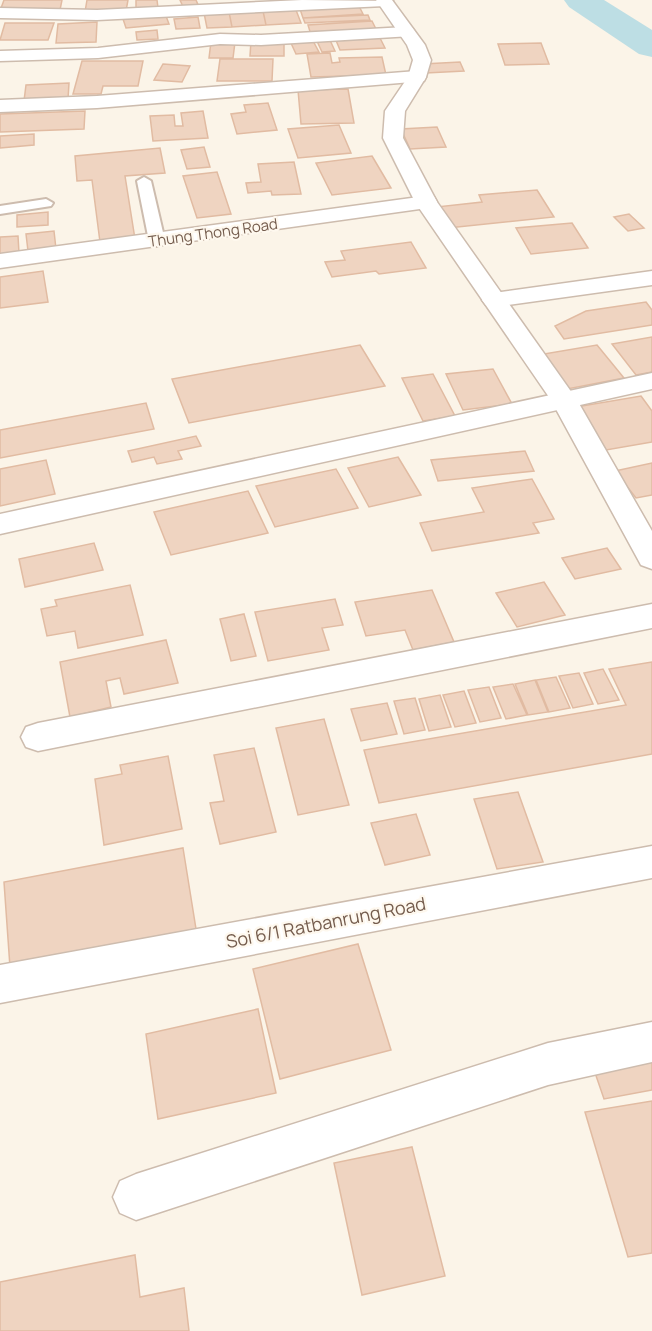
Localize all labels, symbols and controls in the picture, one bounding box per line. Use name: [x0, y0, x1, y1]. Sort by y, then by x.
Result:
street label: Thung Thong Road: [147, 213, 279, 252]
street label: Soi 6/1 Ratbanrung Road: [224, 891, 428, 953]

